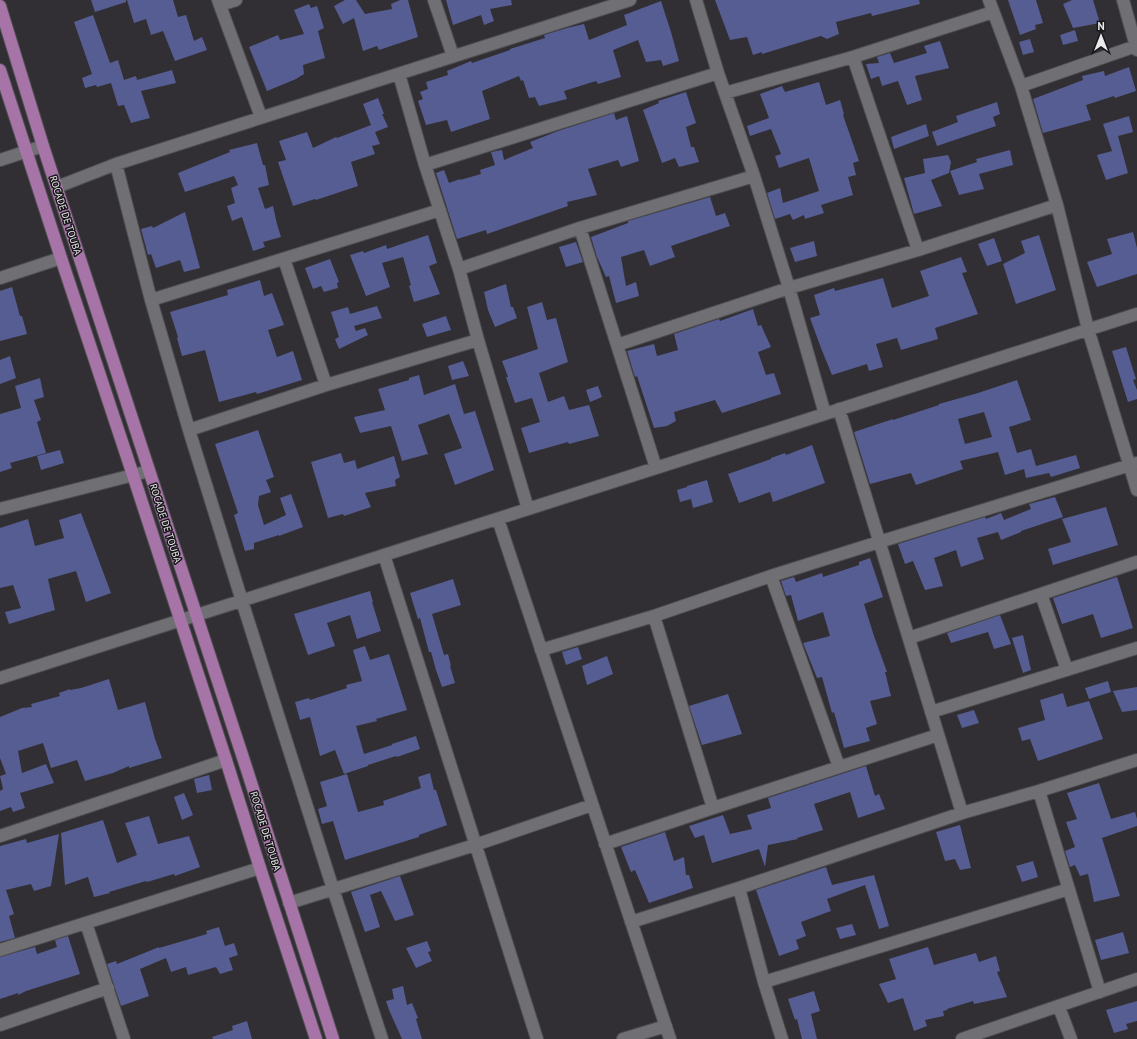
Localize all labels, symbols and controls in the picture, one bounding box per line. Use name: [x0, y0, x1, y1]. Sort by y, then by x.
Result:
north arrow: [1081, 16, 1121, 56]
text: N: [1097, 19, 1105, 33]
street label: ROCADE DE TOUBA: [47, 174, 85, 257]
street label: ROCADE DE TOUBA: [147, 482, 185, 565]
street label: ROCADE DE TOUBA: [247, 790, 284, 873]

